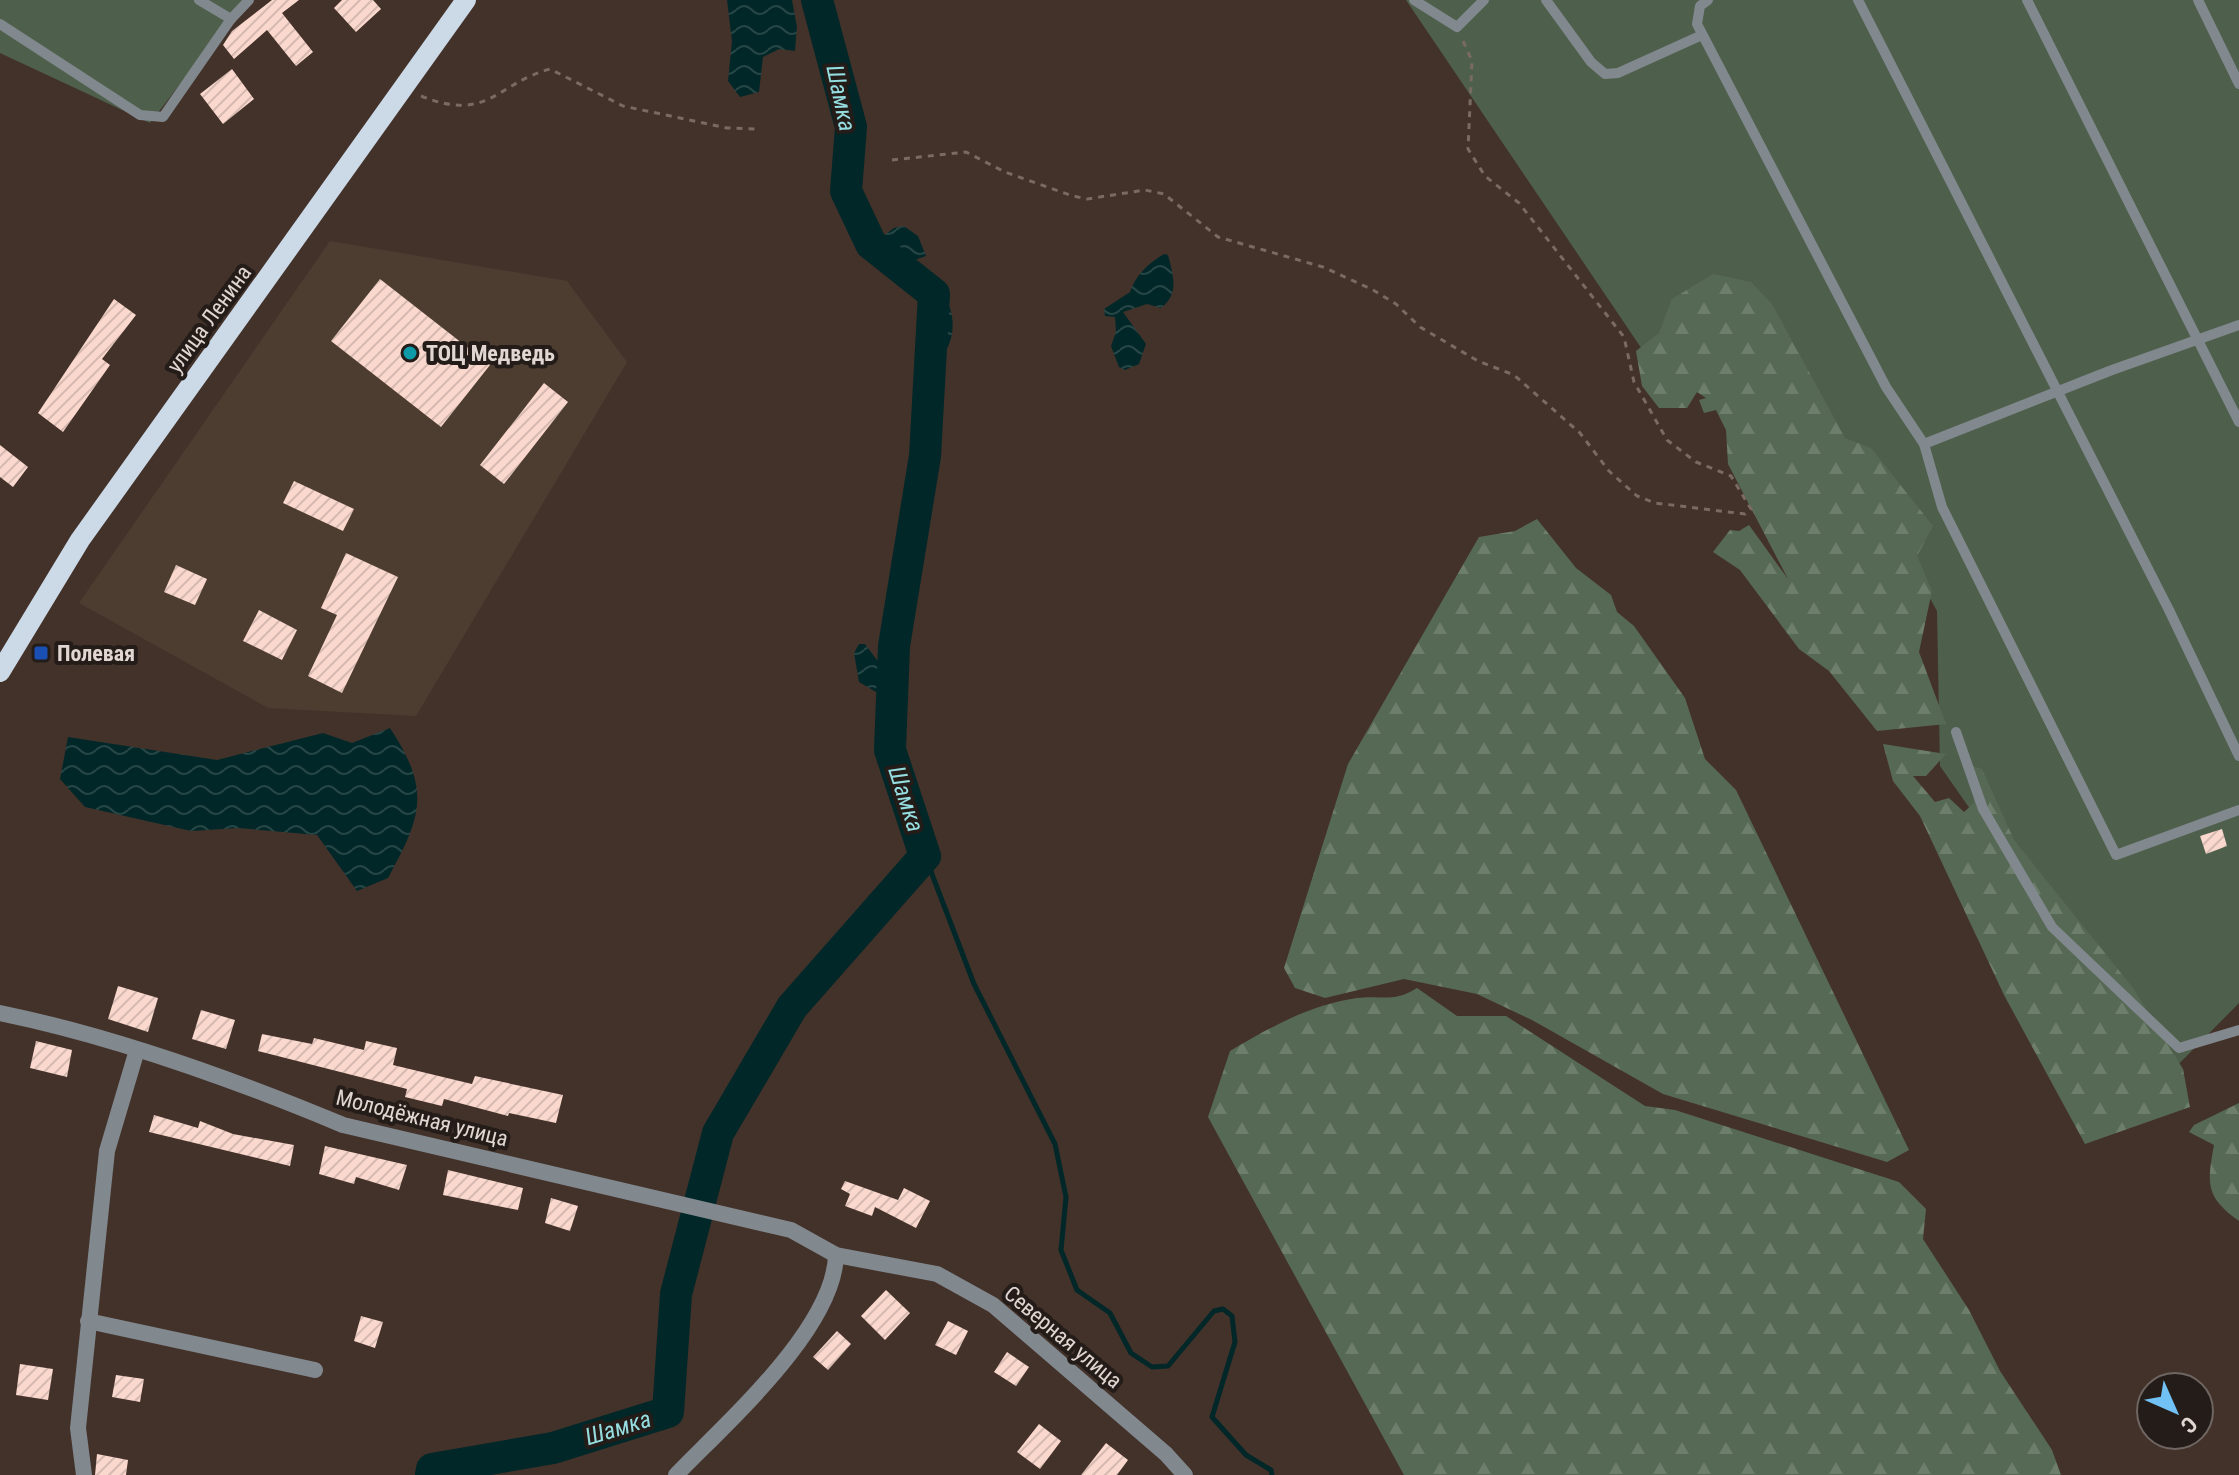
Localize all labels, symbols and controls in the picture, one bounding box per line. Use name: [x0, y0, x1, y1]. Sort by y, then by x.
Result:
water label: Шамка: [820, 62, 862, 134]
street label: улица Ленина: [162, 261, 256, 377]
place label: ТОЦ Медведь: [426, 341, 555, 366]
marker: ТОЦ Медведь: [401, 344, 419, 362]
place label: Полевая: [57, 641, 135, 666]
marker: Полевая: [32, 644, 50, 662]
water label: Шамка: [882, 763, 930, 835]
street label: Молодёжная улица: [333, 1085, 511, 1151]
street label: Северная улица: [999, 1281, 1127, 1393]
north arrow: [2135, 1371, 2215, 1451]
water label: Шамка: [582, 1405, 654, 1451]
text: С: [2176, 1412, 2202, 1438]

